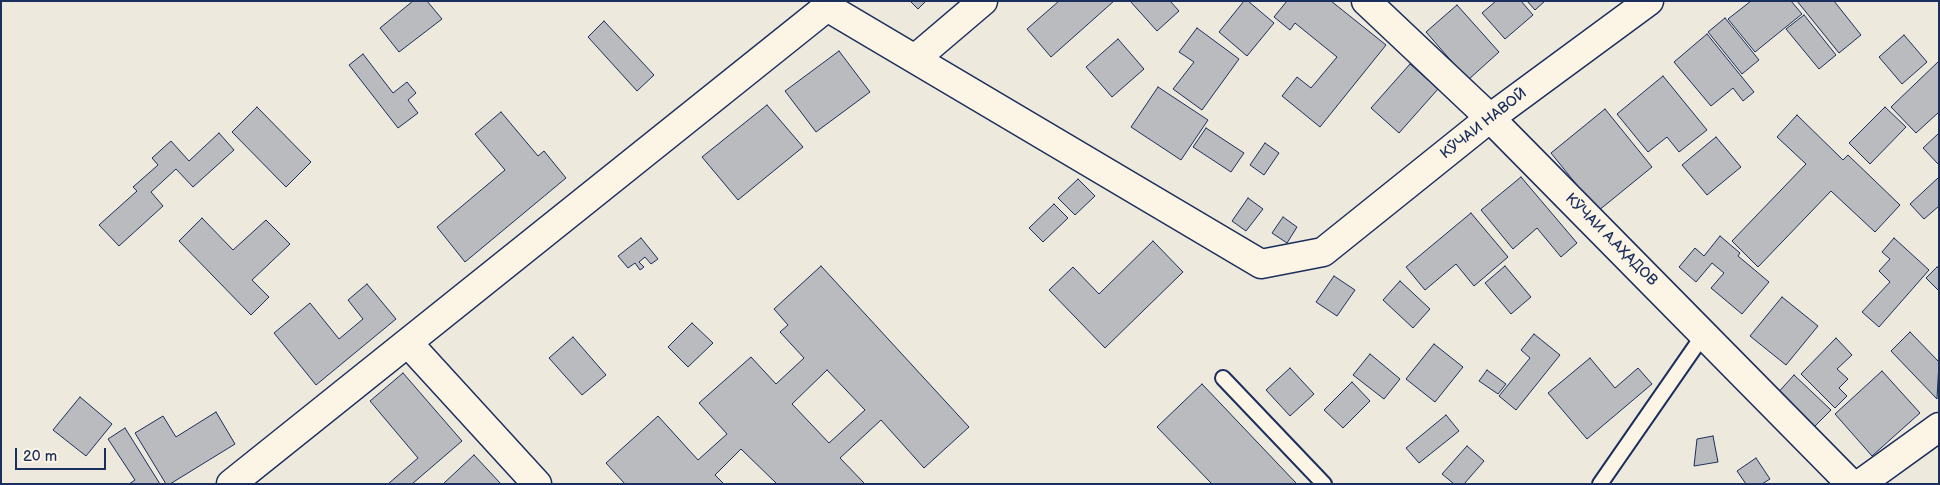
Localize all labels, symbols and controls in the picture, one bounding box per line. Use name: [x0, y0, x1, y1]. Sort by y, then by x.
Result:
street label: КӮЧАИ НАВОӢ: [1437, 85, 1531, 163]
street label: КӮЧАИ А.АҲАДОВ: [1561, 190, 1661, 290]
scale bar: [18, 438, 109, 470]
text: 20 m: [23, 447, 57, 466]

